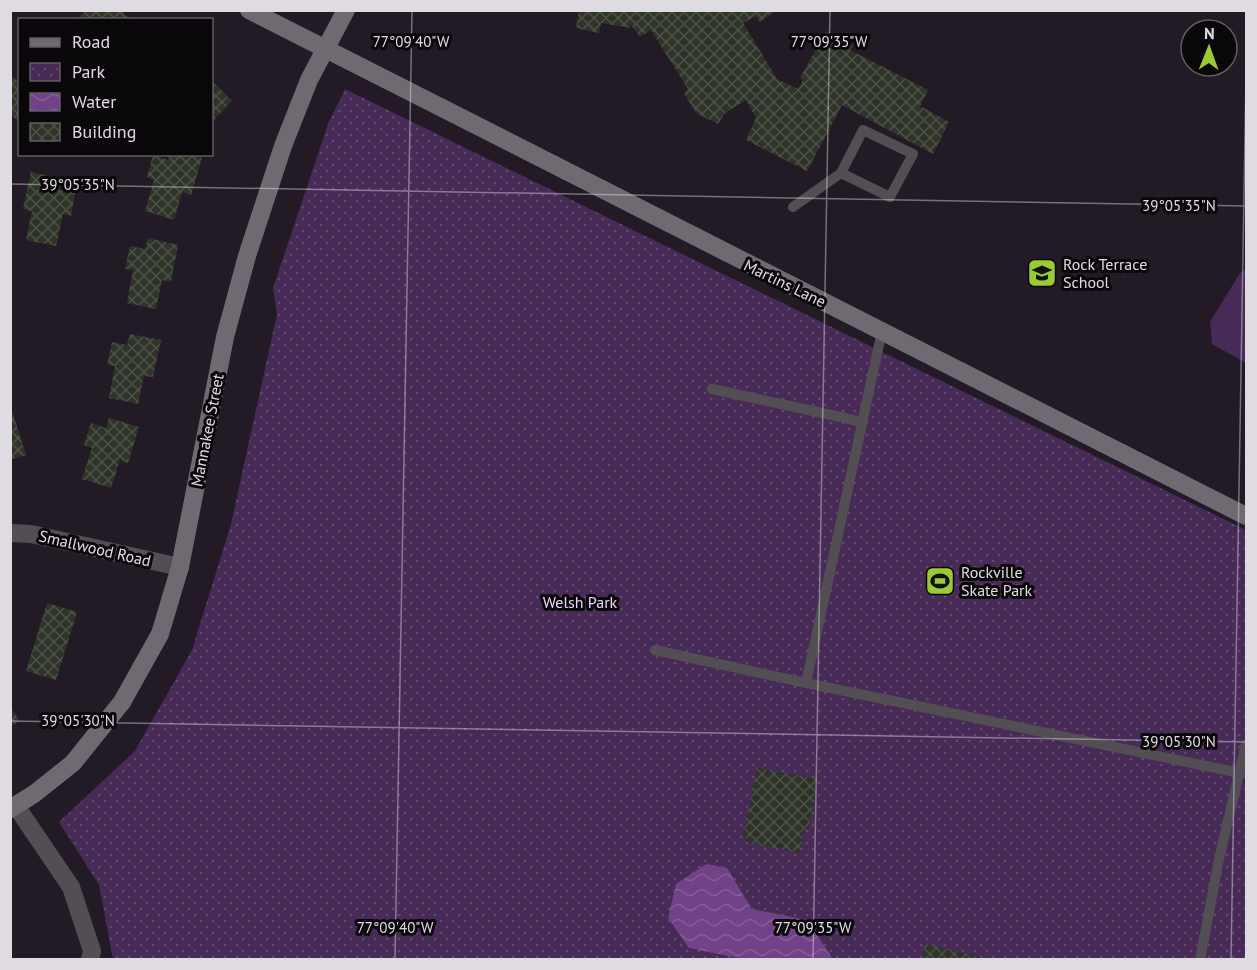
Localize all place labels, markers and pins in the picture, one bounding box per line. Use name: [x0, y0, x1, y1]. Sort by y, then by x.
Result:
place label: Rock Terrace School: [1063, 254, 1147, 292]
school or university icon: Rock Terrace School: [1026, 257, 1058, 289]
place label: Rockville Skate Park: [961, 562, 1033, 600]
sports icon: Rockville Skate Park: [924, 565, 956, 597]

